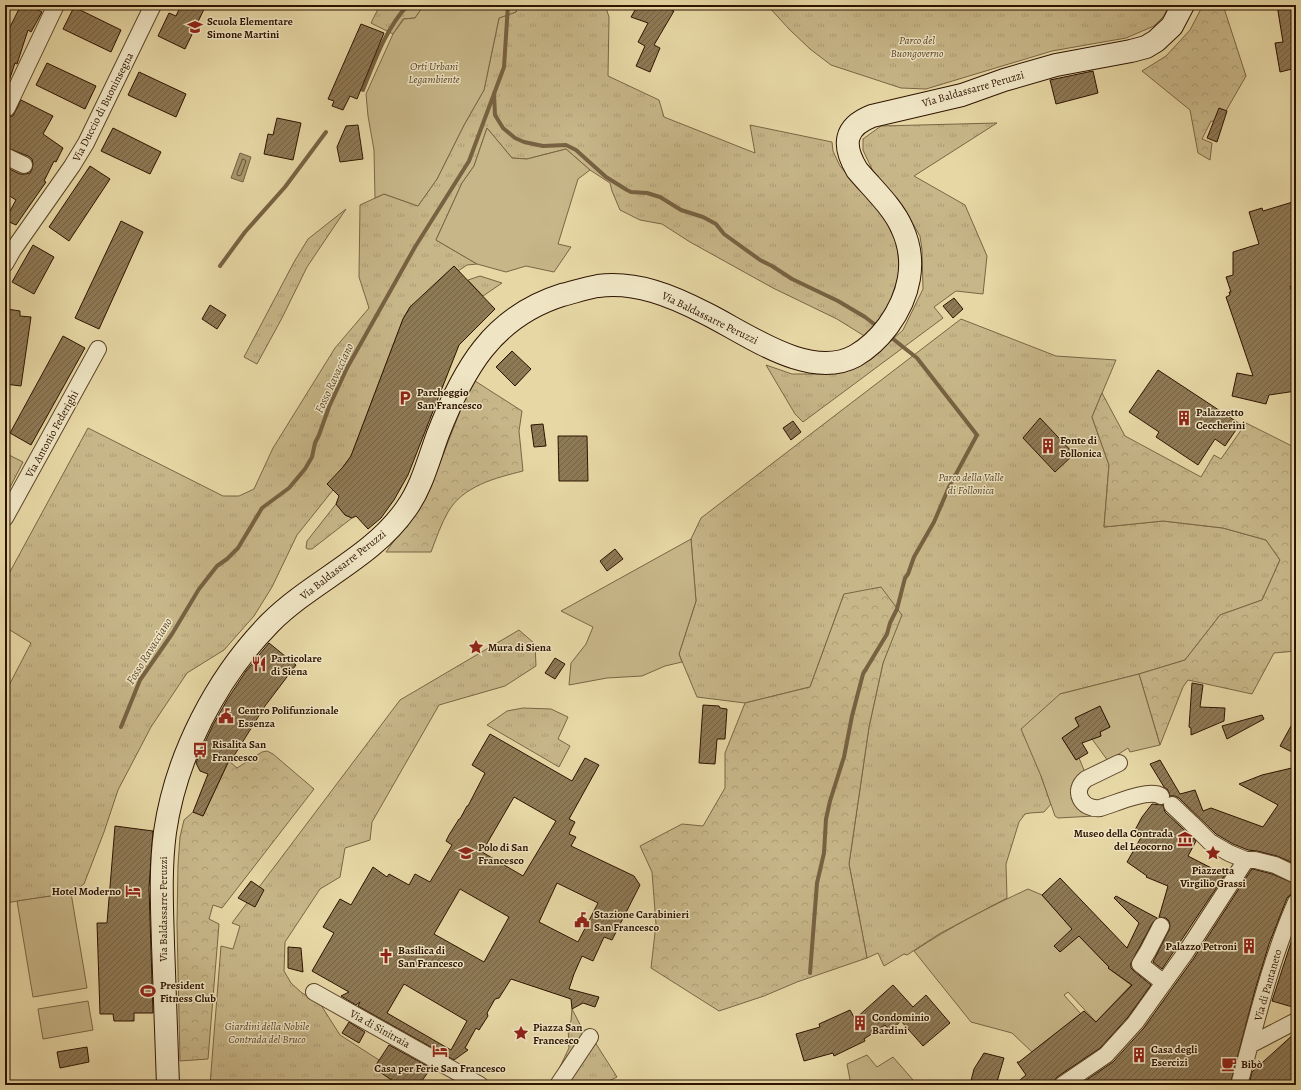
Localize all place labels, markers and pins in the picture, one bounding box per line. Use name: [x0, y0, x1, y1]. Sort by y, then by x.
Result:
place label: Scuola Elementare Simone Martini: [207, 14, 293, 42]
school or university icon: Scuola Elementare Simone Martini: [186, 18, 204, 36]
place label: Parcheggio San Francesco: [417, 385, 482, 413]
parking icon: Parcheggio San Francesco: [396, 389, 414, 407]
place label: Palazzetto Ceccherini: [1196, 405, 1245, 433]
building icon: Palazzetto Ceccherini: [1175, 409, 1193, 427]
place label: Fonte di Follonica: [1060, 433, 1102, 461]
building icon: Fonte di Follonica: [1039, 437, 1057, 455]
place icon: Mura di Siena: [467, 638, 485, 656]
place label: Mura di Siena: [488, 640, 552, 655]
place label: Particolare di Siena: [271, 651, 322, 679]
restaurant icon: Particolare di Siena: [250, 655, 268, 673]
place label: Centro Polifunzionale Essenza: [238, 703, 339, 731]
public building icon: Centro Polifunzionale Essenza: [217, 707, 235, 725]
place label: Risalita San Francesco: [212, 737, 266, 765]
bus stop icon: Risalita San Francesco: [191, 741, 209, 759]
place label: Museo della Contrada del Leocorno: [1074, 826, 1174, 854]
museum icon: Museo della Contrada del Leocorno: [1176, 830, 1194, 848]
place label: Polo di San Francesco: [478, 840, 528, 868]
school or university icon: Polo di San Francesco: [457, 844, 475, 862]
place icon: Piazzetta Virgilio Grassi: [1204, 844, 1222, 862]
place label: Piazzetta Virgilio Grassi: [1179, 863, 1246, 891]
hotel icon: Hotel Moderno: [124, 882, 142, 900]
place label: Hotel Moderno: [52, 884, 121, 899]
place label: Stazione Carabinieri San Francesco: [594, 907, 689, 935]
public building icon: Stazione Carabinieri San Francesco: [573, 911, 591, 929]
building icon: Palazzo Petroni: [1240, 937, 1258, 955]
place label: Palazzo Petroni: [1166, 939, 1237, 954]
place label: Basilica di San Francesco: [398, 943, 463, 971]
church icon: Basilica di San Francesco: [377, 947, 395, 965]
place label: President Fitness Club: [160, 978, 216, 1006]
sports icon: President Fitness Club: [139, 982, 157, 1000]
place label: Condominio Bardini: [872, 1010, 930, 1038]
building icon: Condominio Bardini: [851, 1014, 869, 1032]
place label: Piazza San Francesco: [533, 1020, 582, 1048]
place icon: Piazza San Francesco: [512, 1024, 530, 1042]
hotel icon: Casa per Ferie San Francesco: [431, 1042, 449, 1060]
place label: Casa degli Esercizi: [1151, 1042, 1197, 1070]
building icon: Casa degli Esercizi: [1130, 1046, 1148, 1064]
cafe icon: Bibò: [1220, 1055, 1238, 1073]
place label: Bibò: [1241, 1057, 1263, 1072]
place label: Casa per Ferie San Francesco: [374, 1061, 506, 1076]

